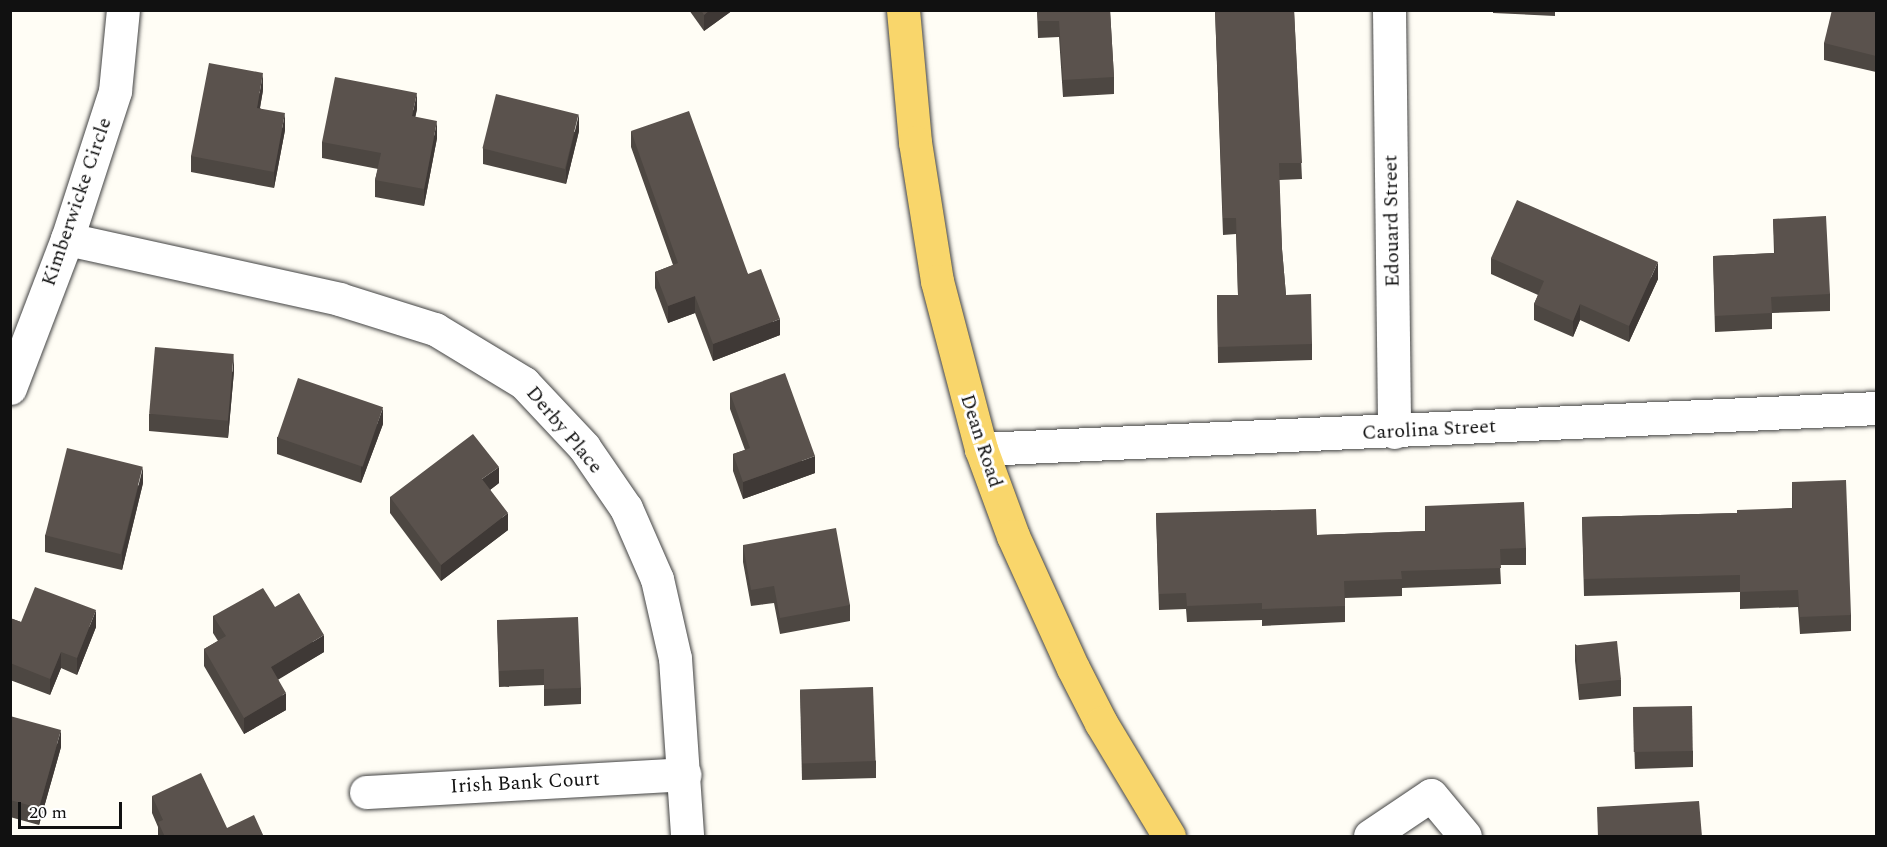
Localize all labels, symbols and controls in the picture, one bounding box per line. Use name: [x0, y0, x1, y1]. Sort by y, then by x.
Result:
street label: Kimberwicke Circle: [37, 115, 117, 289]
street label: Edouard Street: [1379, 154, 1405, 288]
street label: Derby Place: [521, 381, 607, 479]
street label: Dean Road: [955, 391, 1007, 491]
street label: Carolina Street: [1361, 415, 1497, 445]
street label: Irish Bank Court: [450, 767, 600, 799]
scale bar: [21, 790, 124, 828]
text: 20 m: [29, 799, 67, 826]

